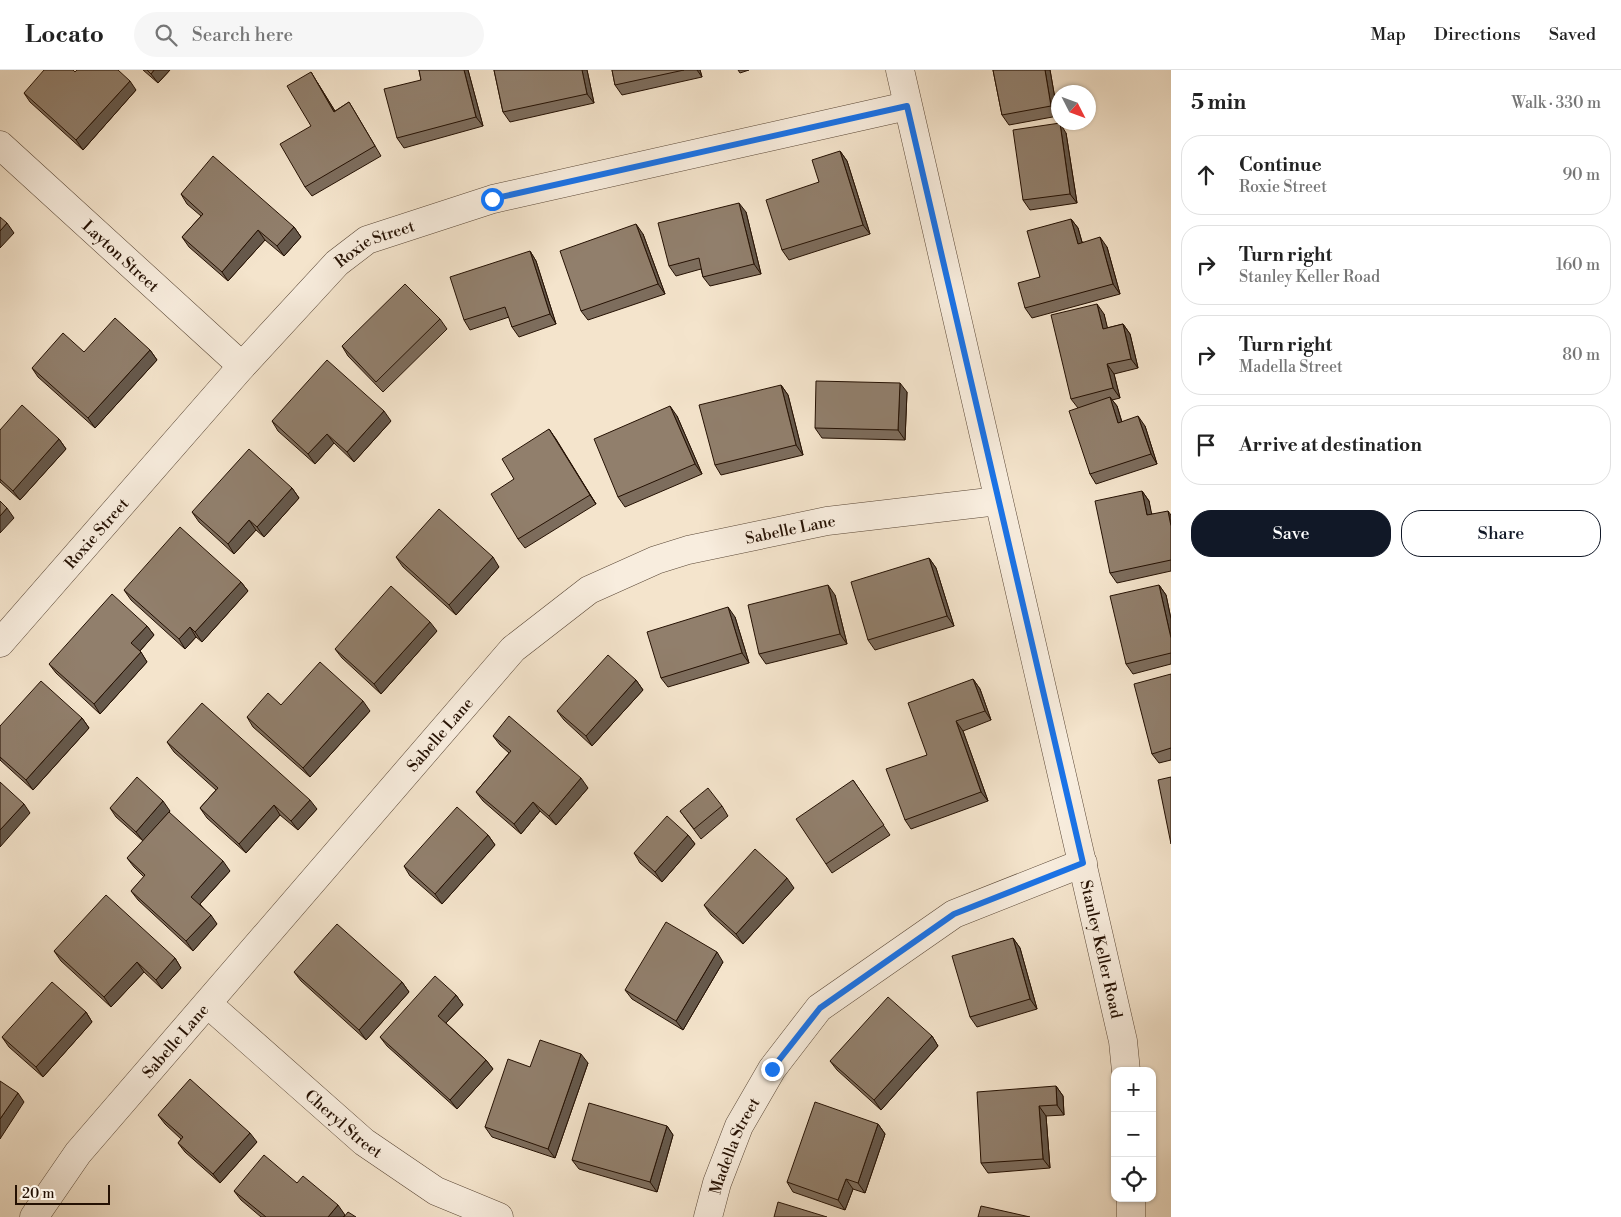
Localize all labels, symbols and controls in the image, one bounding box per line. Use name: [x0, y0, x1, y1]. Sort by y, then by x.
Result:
search box: [134, 12, 484, 57]
text: Locato: [25, 20, 104, 50]
icon: search: [152, 21, 180, 49]
text: Search here: [192, 23, 293, 47]
text: Map: [1370, 23, 1406, 46]
text: Directions: [1434, 23, 1521, 46]
text: Saved: [1549, 23, 1596, 46]
north arrow: [1051, 85, 1096, 130]
text: 5 min: [1191, 90, 1246, 116]
text: Walk · 330 m: [1511, 93, 1601, 113]
text: Continue: [1239, 153, 1322, 177]
icon: ahead: [1192, 161, 1220, 189]
text: 90 m: [1562, 165, 1600, 185]
text: Roxie Street: [1239, 177, 1327, 197]
route start: [481, 188, 504, 211]
street label: Layton Street: [78, 216, 163, 297]
street label: Roxie Street: [331, 216, 418, 272]
text: Turn right: [1239, 243, 1332, 267]
icon: right: [1192, 251, 1220, 279]
text: 160 m: [1556, 255, 1600, 275]
text: Stanley Keller Road: [1239, 267, 1380, 287]
text: Turn right: [1239, 333, 1332, 357]
icon: right: [1192, 341, 1220, 369]
text: 80 m: [1562, 345, 1600, 365]
text: Madella Street: [1239, 357, 1343, 377]
icon: arrive: [1192, 431, 1220, 459]
text: Arrive at destination: [1239, 433, 1422, 457]
street label: Roxie Street: [60, 494, 133, 573]
button: Save: [1191, 510, 1391, 557]
button: Share: [1401, 510, 1601, 557]
street label: Sabelle Lane: [743, 511, 837, 549]
street label: Sabelle Lane: [403, 694, 478, 776]
street label: Stanley Keller Road: [1075, 878, 1126, 1020]
street label: Sabelle Lane: [138, 1000, 213, 1083]
route end: [761, 1058, 784, 1081]
map controls: [1111, 1067, 1156, 1202]
button: +: [1111, 1067, 1156, 1112]
street label: Cheryl Street: [301, 1086, 386, 1163]
street label: Madella Street: [705, 1094, 765, 1197]
button: −: [1111, 1112, 1156, 1157]
button: locate: [1111, 1157, 1156, 1202]
scale bar: [15, 1182, 110, 1205]
text: 20 m: [22, 1185, 54, 1203]

